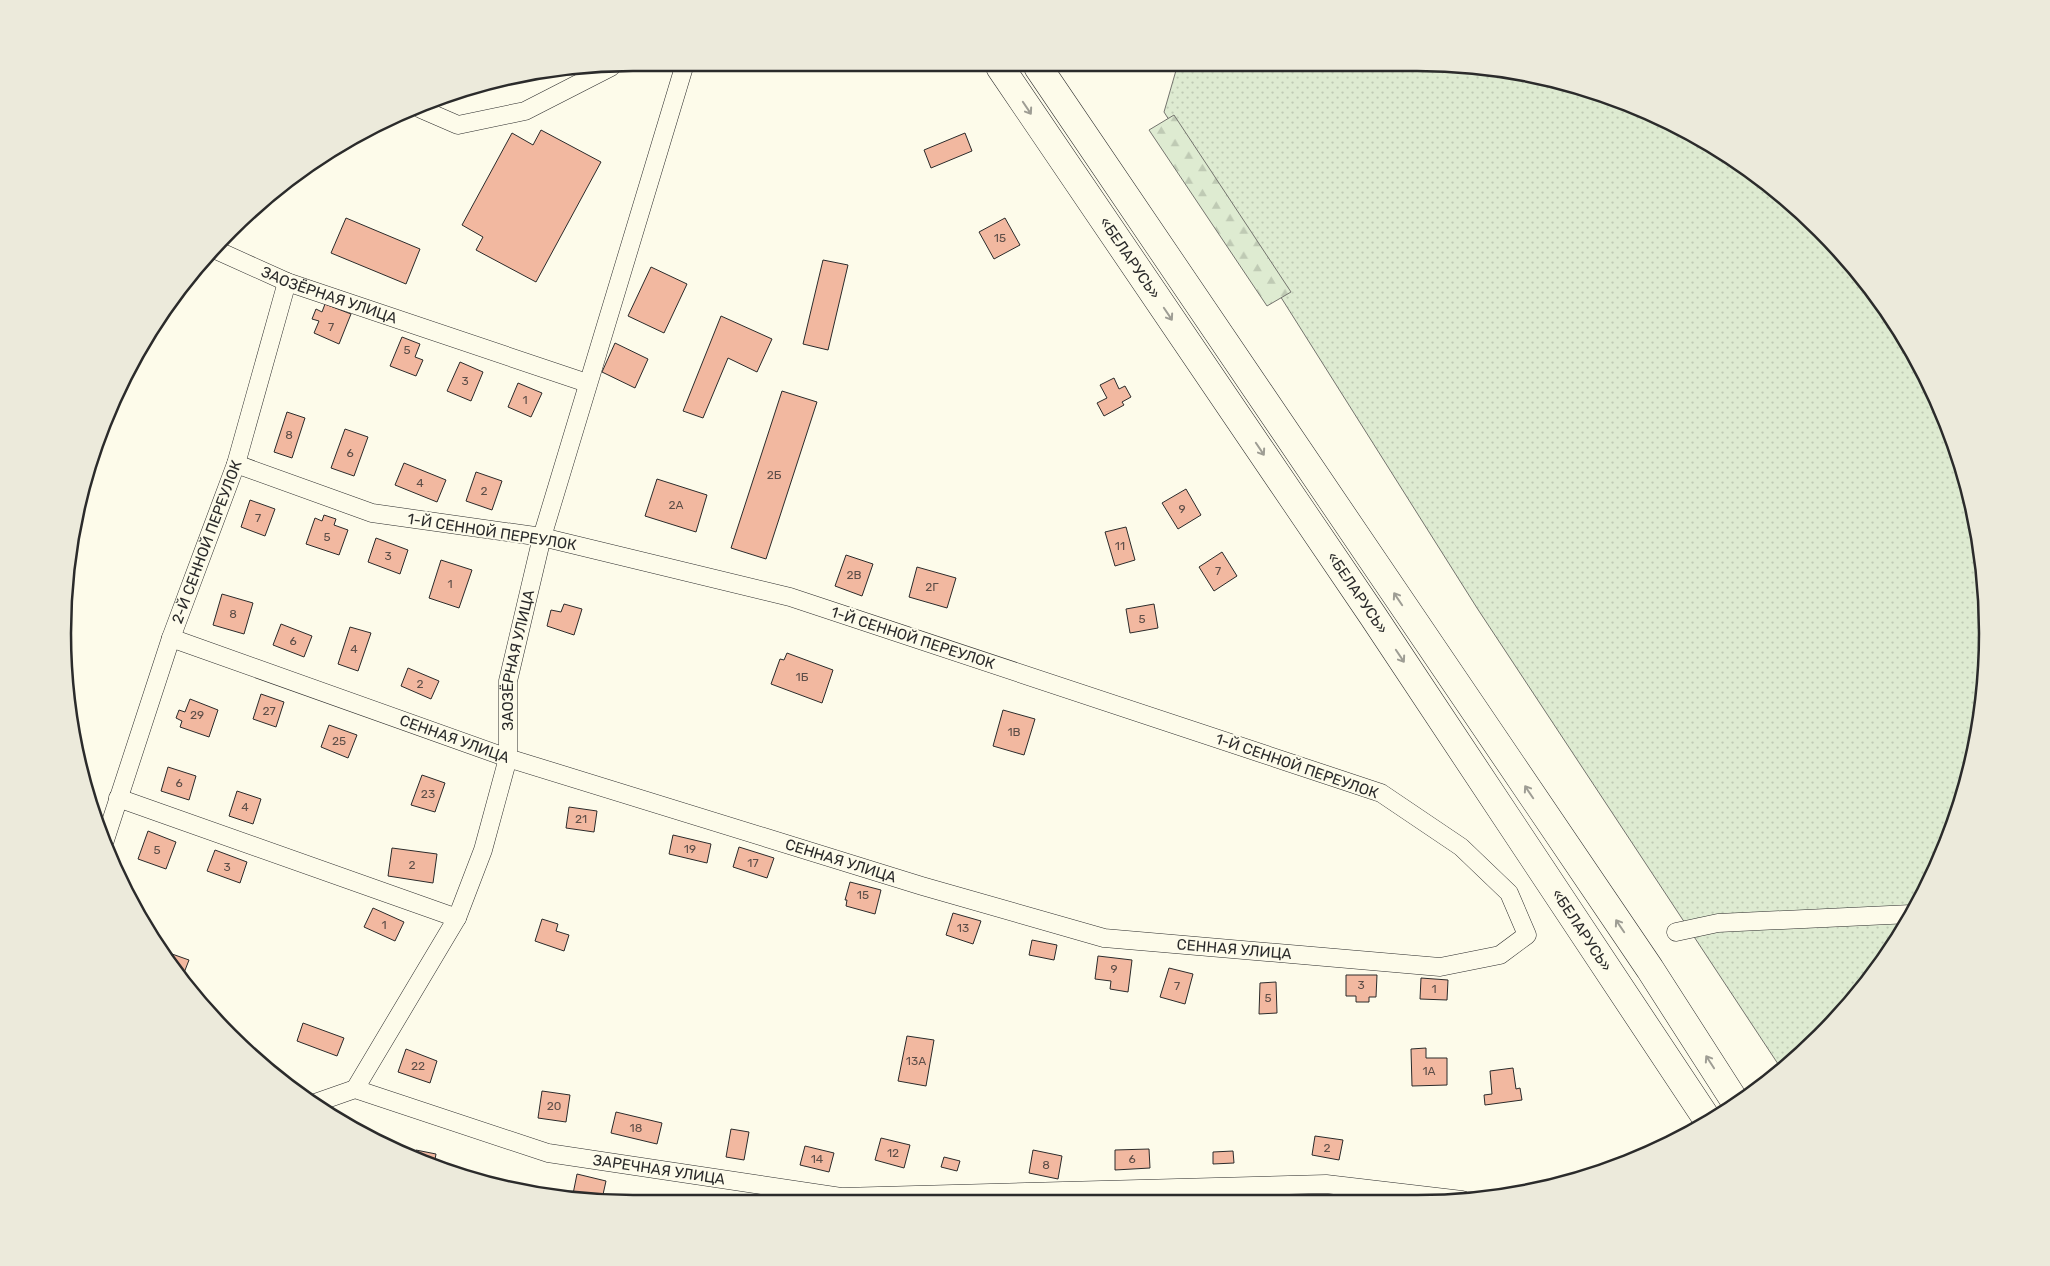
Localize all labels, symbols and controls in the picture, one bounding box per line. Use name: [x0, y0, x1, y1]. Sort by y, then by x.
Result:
one-way arrow: [1023, 100, 1033, 114]
street label: «БЕЛАРУСЬ»: [1096, 214, 1164, 302]
house number: 15: [994, 231, 1006, 245]
street label: ЗАОЗЁРНАЯ УЛИЦА: [258, 263, 400, 327]
one-way arrow: [1163, 307, 1173, 321]
house number: 7: [328, 320, 334, 334]
house number: 5: [403, 343, 411, 357]
house number: 3: [461, 374, 469, 388]
house number: 1: [522, 393, 528, 407]
house number: 8: [285, 428, 293, 442]
one-way arrow: [1255, 441, 1265, 455]
house number: 6: [346, 446, 354, 460]
street label: 2-Й СЕННОЙ ПЕРЕУЛОК: [168, 457, 246, 626]
house number: 2Б: [767, 468, 782, 482]
house number: 4: [416, 476, 424, 490]
house number: 2: [480, 484, 488, 498]
house number: 2А: [668, 498, 684, 512]
house number: 9: [1178, 502, 1186, 516]
street label: 1-Й СЕННОЙ ПЕРЕУЛОК: [406, 510, 578, 554]
house number: 7: [255, 511, 261, 525]
house number: 5: [323, 530, 331, 544]
house number: 11: [1115, 539, 1125, 553]
house number: 3: [384, 549, 392, 563]
street label: «БЕЛАРУСЬ»: [1323, 549, 1391, 637]
house number: 7: [1215, 564, 1221, 578]
house number: 2В: [846, 568, 862, 582]
house number: 1: [447, 577, 453, 591]
house number: 2Г: [925, 580, 939, 594]
street label: ЗАОЗЁРНАЯ УЛИЦА: [499, 588, 538, 731]
one-way arrow: [1393, 593, 1403, 607]
street label: 1-Й СЕННОЙ ПЕРЕУЛОК: [829, 603, 997, 673]
house number: 8: [229, 607, 237, 621]
house number: 5: [1138, 612, 1146, 626]
house number: 6: [289, 634, 297, 648]
house number: 4: [350, 642, 358, 656]
one-way arrow: [1395, 648, 1405, 662]
house number: 1Б: [796, 670, 809, 684]
house number: 2: [416, 677, 424, 691]
house number: 27: [262, 704, 276, 718]
house number: 29: [190, 708, 204, 722]
street label: СЕННАЯ УЛИЦА: [397, 711, 512, 767]
house number: 1В: [1007, 725, 1021, 739]
street label: 1-Й СЕННОЙ ПЕРЕУЛОК: [1213, 730, 1381, 802]
house number: 25: [332, 734, 346, 748]
house number: 6: [175, 776, 183, 790]
one-way arrow: [1524, 785, 1534, 799]
house number: 23: [421, 787, 435, 801]
house number: 4: [241, 800, 249, 814]
house number: 21: [575, 812, 587, 826]
street label: СЕННАЯ УЛИЦА: [783, 835, 898, 887]
house number: 19: [684, 842, 696, 856]
house number: 5: [153, 843, 161, 857]
house number: 17: [747, 856, 759, 870]
house number: 2: [408, 858, 416, 872]
house number: 3: [223, 860, 231, 874]
street label: «БЕЛАРУСЬ»: [1548, 886, 1615, 975]
house number: 15: [857, 888, 869, 902]
house number: 1: [381, 918, 387, 932]
one-way arrow: [1615, 919, 1625, 933]
house number: 13: [957, 921, 969, 935]
street label: СЕННАЯ УЛИЦА: [1176, 935, 1292, 963]
house number: 9: [1110, 962, 1118, 976]
house number: 3: [1357, 978, 1365, 992]
house number: 7: [1174, 979, 1180, 993]
house number: 1: [1431, 982, 1437, 996]
house number: 5: [1264, 991, 1272, 1005]
house number: 13А: [906, 1054, 926, 1068]
one-way arrow: [1705, 1055, 1715, 1069]
house number: 22: [411, 1059, 425, 1073]
house number: 1А: [1422, 1064, 1436, 1078]
house number: 20: [547, 1099, 561, 1113]
house number: 18: [630, 1121, 642, 1135]
house number: 2: [1323, 1141, 1331, 1155]
house number: 12: [887, 1146, 899, 1160]
street label: ЗАРЕЧНАЯ УЛИЦА: [592, 1151, 726, 1188]
house number: 14: [811, 1152, 824, 1166]
house number: 6: [1128, 1152, 1136, 1166]
house number: 8: [1042, 1158, 1050, 1172]

